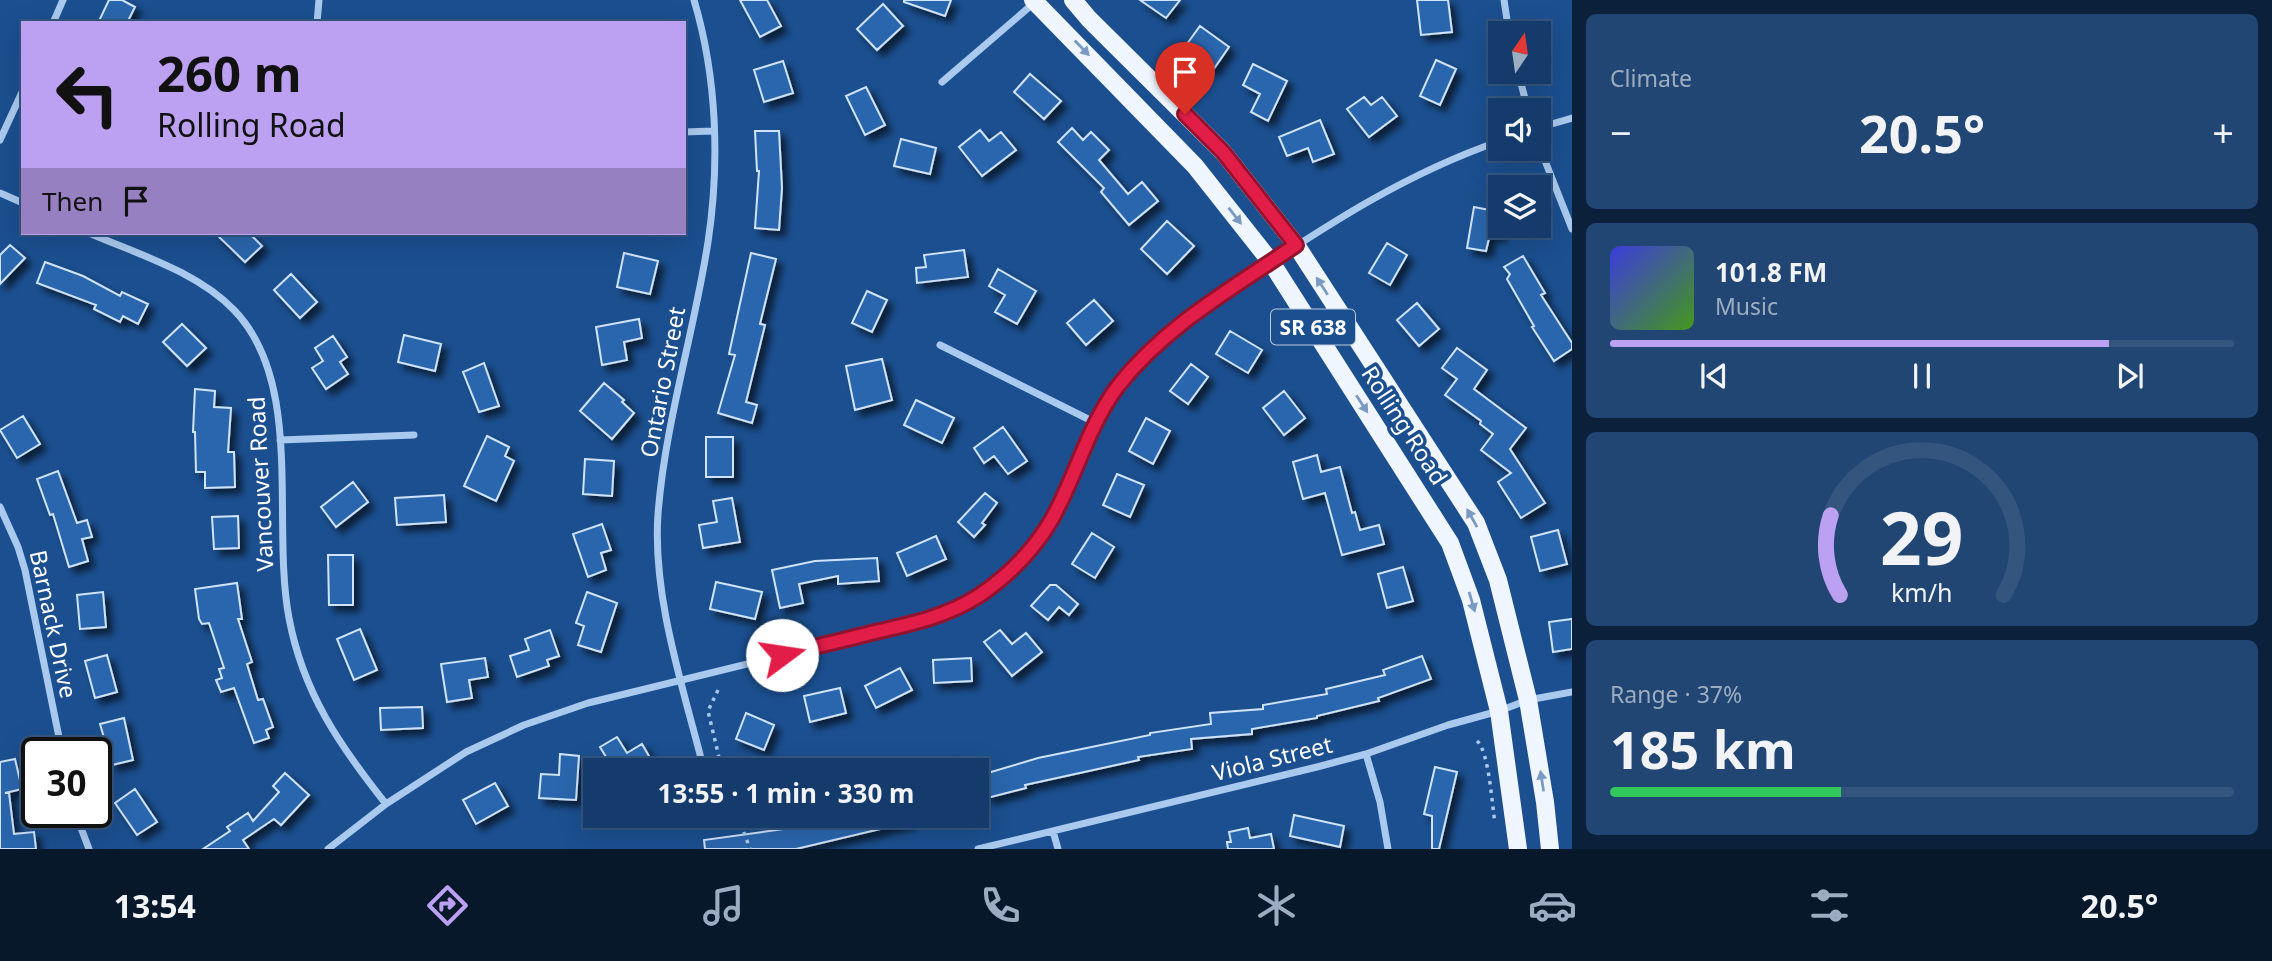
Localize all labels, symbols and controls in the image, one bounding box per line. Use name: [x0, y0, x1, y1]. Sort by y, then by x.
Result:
north arrow: [1488, 21, 1550, 84]
map controls: [1488, 21, 1551, 238]
one-way arrow: [1073, 39, 1089, 56]
text: 260 m: [157, 40, 302, 106]
pin: [1155, 42, 1215, 114]
icon: left: [42, 49, 133, 140]
icon: arrive: [1166, 53, 1204, 91]
text: Climate: [1610, 62, 1692, 94]
text: 20.5°: [1859, 97, 1985, 168]
button: sound: [1488, 98, 1551, 161]
text: Rolling Road: [157, 103, 346, 146]
text: −: [1610, 106, 1632, 158]
text: +: [2212, 106, 2234, 158]
button: layers: [1488, 175, 1551, 238]
icon: arrive: [117, 182, 155, 220]
text: Then: [42, 183, 103, 219]
one-way arrow: [1227, 207, 1242, 225]
text: 101.8 FM: [1715, 254, 1827, 290]
one-way arrow: [1316, 276, 1329, 295]
text: Music: [1715, 290, 1778, 322]
street label: Ontario Street: [632, 304, 692, 460]
road number: SR 638: [1271, 310, 1355, 344]
icon: previous: [1695, 357, 1733, 395]
icon: pause: [1903, 357, 1941, 395]
icon: next: [2111, 357, 2149, 395]
street label: Rolling Road: [1355, 359, 1455, 491]
one-way arrow: [1356, 395, 1369, 414]
street label: Vancouver Road: [239, 396, 281, 572]
text: 29: [1880, 487, 1964, 586]
one-way arrow: [1466, 508, 1478, 528]
street label: Barnack Drive: [23, 547, 85, 701]
text: km/h: [1891, 575, 1953, 609]
one-way arrow: [1467, 592, 1477, 613]
position arrow: [745, 618, 819, 692]
text: Range · 37%: [1610, 678, 1742, 710]
text: 185 km: [1610, 713, 1796, 784]
street label: Viola Street: [1209, 728, 1335, 788]
speed limit sign: 30: [21, 737, 112, 828]
one-way arrow: [1536, 770, 1547, 792]
text: 13:55 · 1 min · 330 m: [658, 775, 914, 811]
icon: directions: [423, 881, 472, 930]
icon: music: [699, 881, 748, 930]
icon: phone: [976, 881, 1025, 930]
icon: climate: [1252, 881, 1301, 930]
icon: car: [1528, 881, 1577, 930]
icon: filters: [1805, 881, 1854, 930]
text: 13:54: [114, 884, 196, 927]
text: 20.5°: [2081, 884, 2158, 927]

